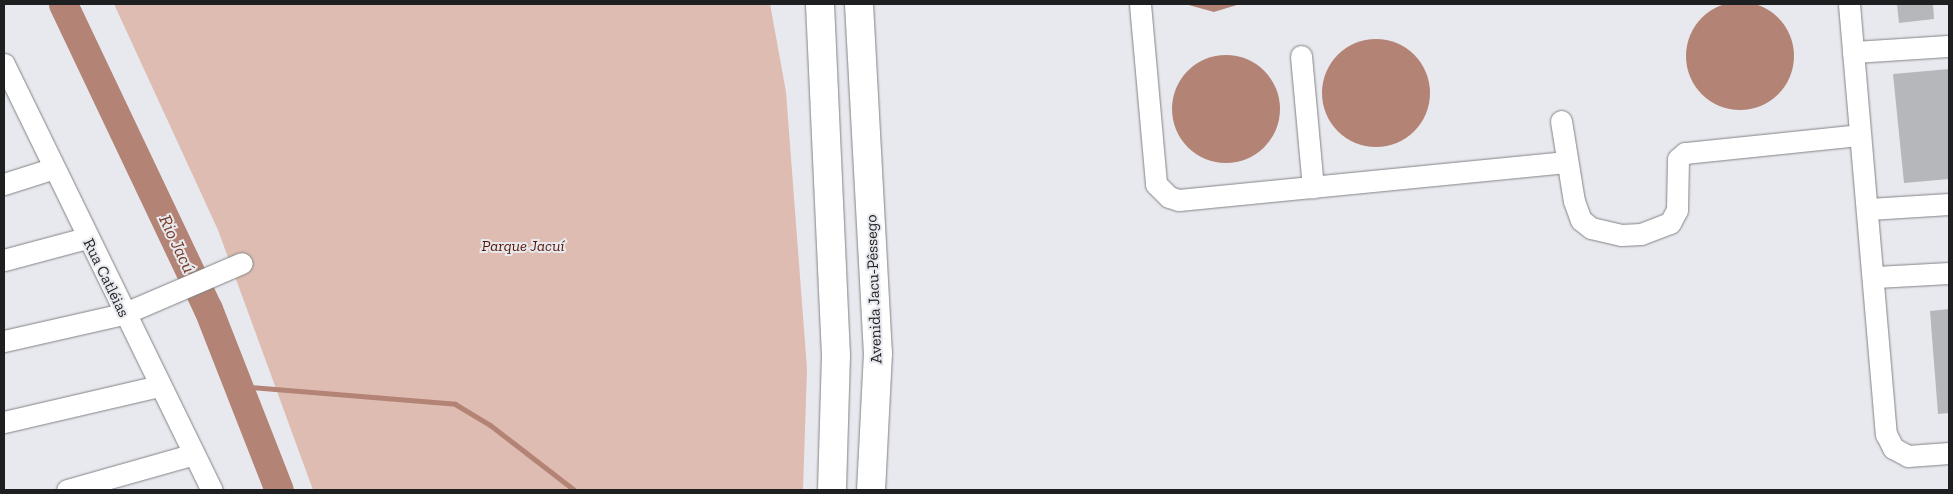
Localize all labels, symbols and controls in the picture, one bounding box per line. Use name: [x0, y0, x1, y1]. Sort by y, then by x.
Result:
water label: Rio Jacú: [154, 211, 200, 277]
street label: Avenida Jacu-Pêssego: [862, 214, 886, 364]
street label: Rua Catléias: [79, 236, 133, 320]
park label: Parque Jacuí: [481, 236, 565, 256]

